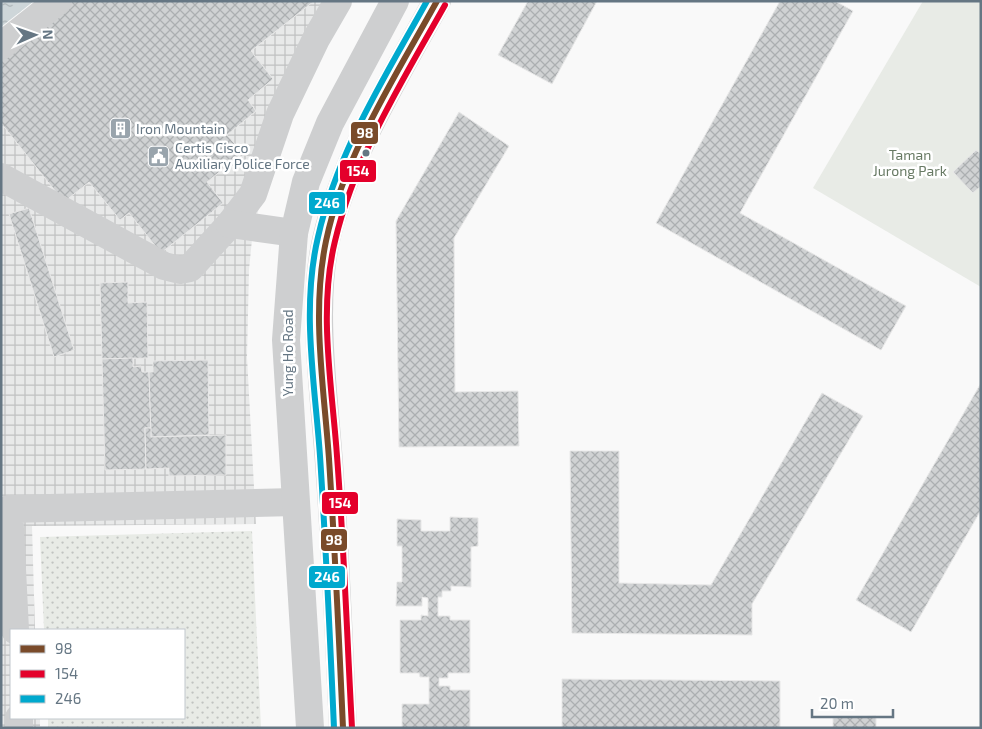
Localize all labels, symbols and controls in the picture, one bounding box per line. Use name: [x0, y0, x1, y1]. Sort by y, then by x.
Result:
north arrow: [10, 10, 60, 60]
text: N: [40, 29, 57, 40]
building icon: Iron Mountain: [108, 117, 132, 141]
place label: Iron Mountain: [136, 120, 225, 137]
line badge: 98: [350, 121, 379, 145]
text: 98: [357, 124, 373, 141]
place label: Certis Cisco Auxiliary Police Force: [175, 139, 310, 172]
public building icon: Certis Cisco Auxiliary Police Force: [147, 144, 171, 168]
park label: Taman Jurong Park: [873, 146, 947, 179]
unlabelled marker: [361, 148, 371, 158]
line badge: 154: [339, 159, 377, 183]
text: 154: [347, 162, 369, 179]
line badge: 246: [308, 191, 346, 215]
text: 246: [314, 194, 340, 211]
street label: Yung Ho Road: [279, 310, 296, 396]
line badge: 154: [321, 491, 359, 515]
text: 154: [329, 494, 351, 511]
line badge: 98: [320, 528, 348, 552]
text: 98: [326, 531, 342, 548]
line badge: 246: [308, 565, 346, 589]
text: 246: [314, 568, 340, 585]
legend: [10, 629, 185, 719]
text: 98: [55, 639, 73, 657]
text: 154: [55, 664, 78, 682]
scale bar: [812, 686, 893, 718]
text: 246: [55, 689, 81, 707]
text: 20 m: [820, 694, 854, 712]

